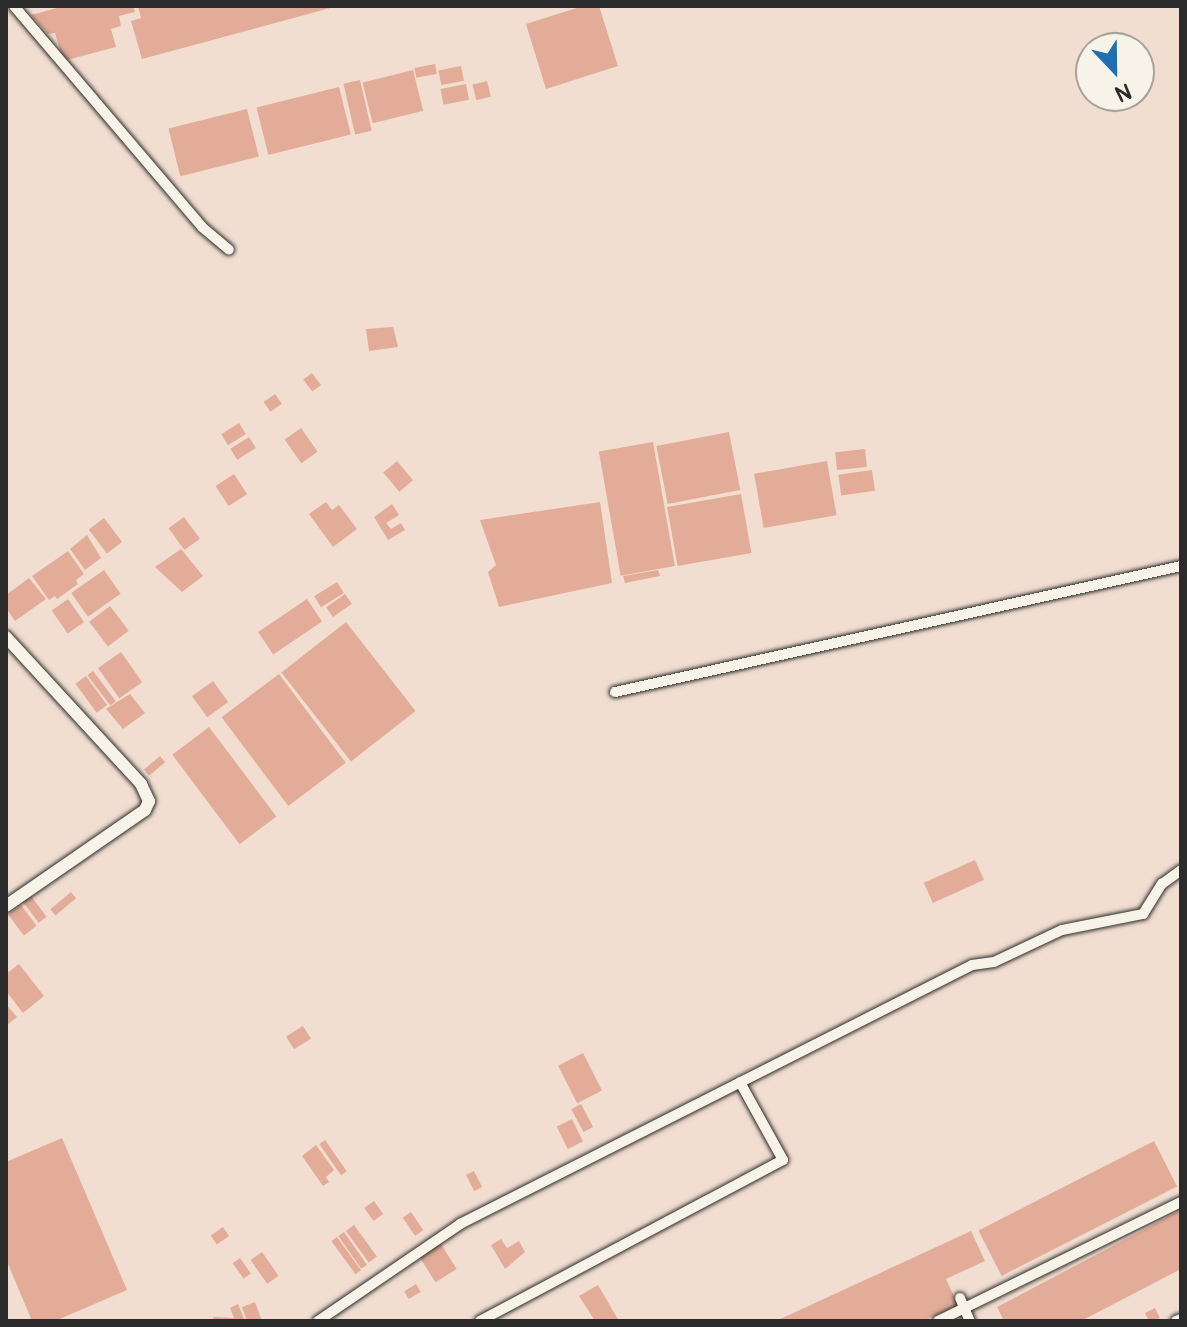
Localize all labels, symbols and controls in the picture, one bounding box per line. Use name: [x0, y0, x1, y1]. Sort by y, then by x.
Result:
north arrow: [1075, 32, 1155, 112]
text: N: [1111, 77, 1135, 108]

